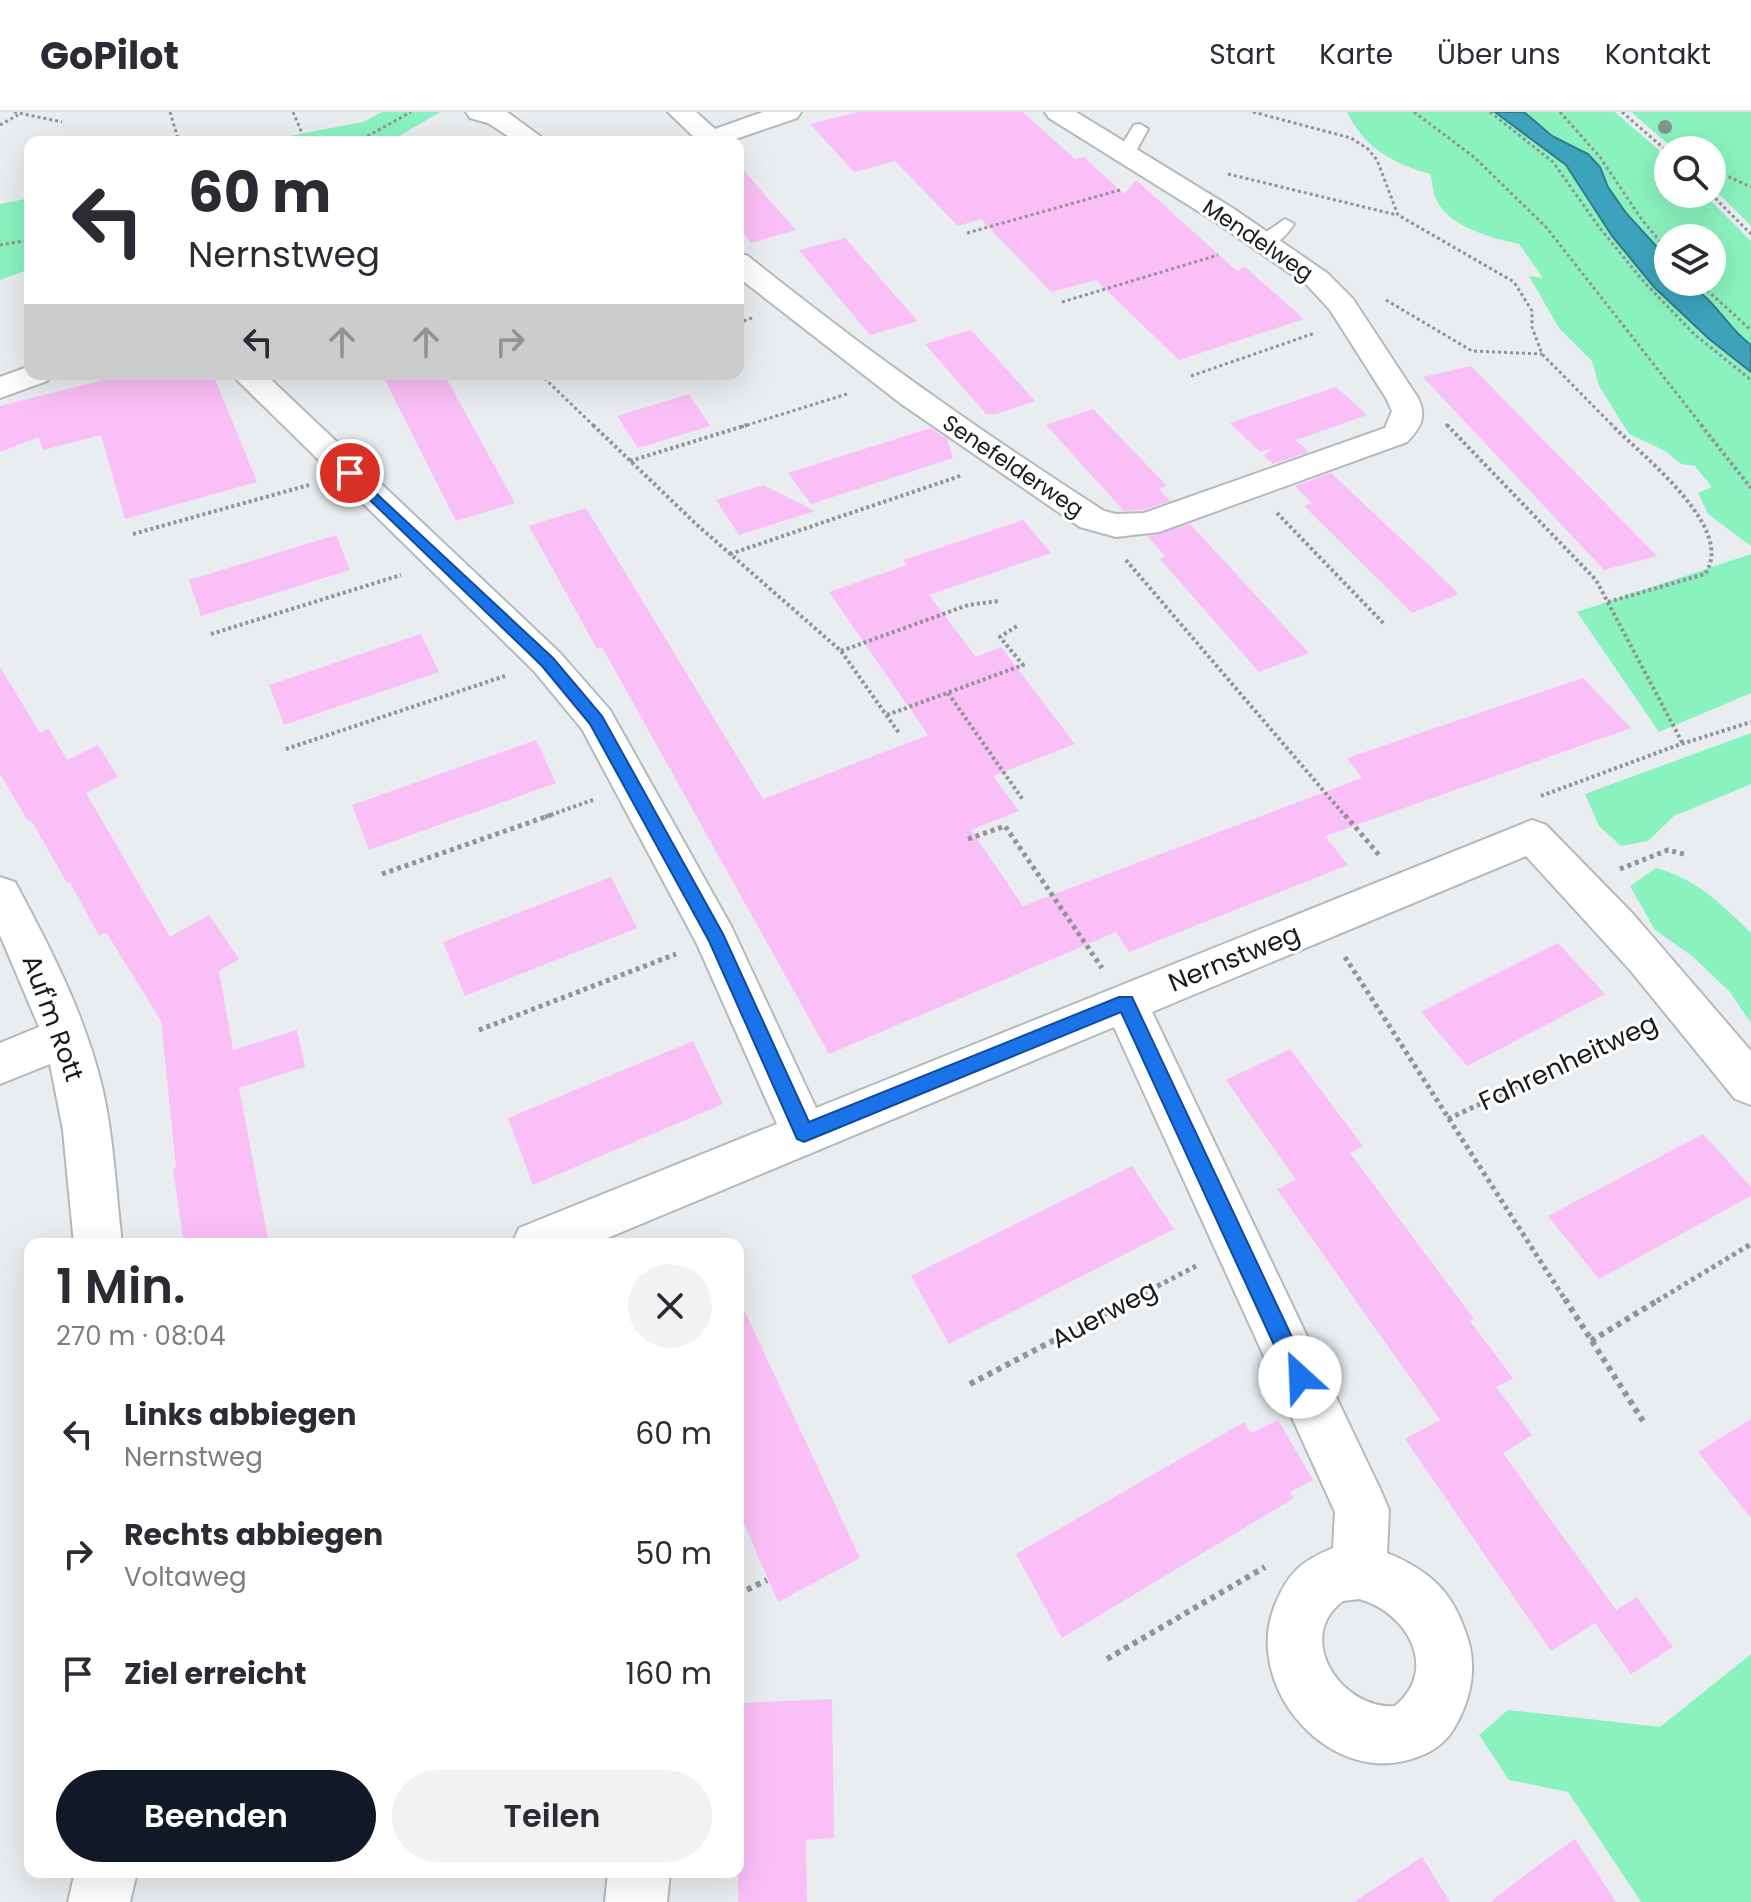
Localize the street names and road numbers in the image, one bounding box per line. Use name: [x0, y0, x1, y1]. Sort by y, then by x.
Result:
street label: Mendelweg: [1197, 192, 1319, 288]
street label: Senefelderweg: [936, 407, 1090, 525]
street label: Nernstweg: [1163, 915, 1305, 1001]
street label: Auf'm Rott: [14, 950, 92, 1086]
street label: Fahrenheitweg: [1473, 1005, 1663, 1119]
street label: Auerweg: [1045, 1271, 1163, 1357]

